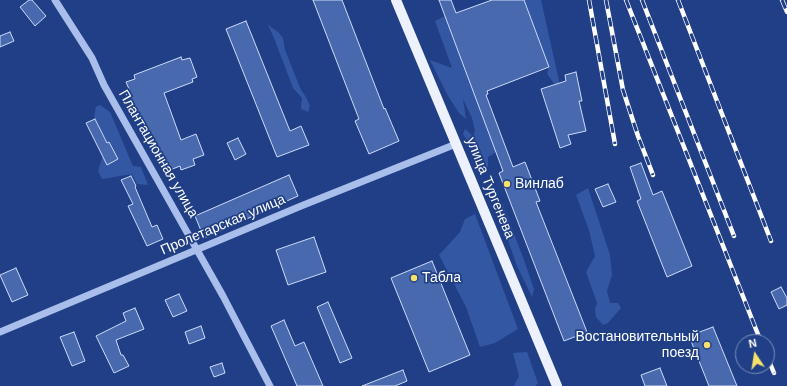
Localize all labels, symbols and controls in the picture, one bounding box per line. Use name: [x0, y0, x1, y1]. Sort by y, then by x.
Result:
street label: Плантационная улица: [115, 87, 201, 221]
street label: улица Тургенева: [462, 135, 518, 241]
place label: Винлаб: [515, 176, 564, 192]
marker: Винлаб: [502, 179, 512, 189]
street label: Пролетарская улица: [158, 191, 288, 259]
place label: Табла: [422, 270, 461, 286]
marker: Табла: [409, 273, 419, 283]
place label: Востановительный поезд: [575, 329, 699, 362]
north arrow: [735, 334, 775, 374]
text: N: [748, 337, 758, 350]
marker: Востановительный поезд: [702, 340, 712, 350]

